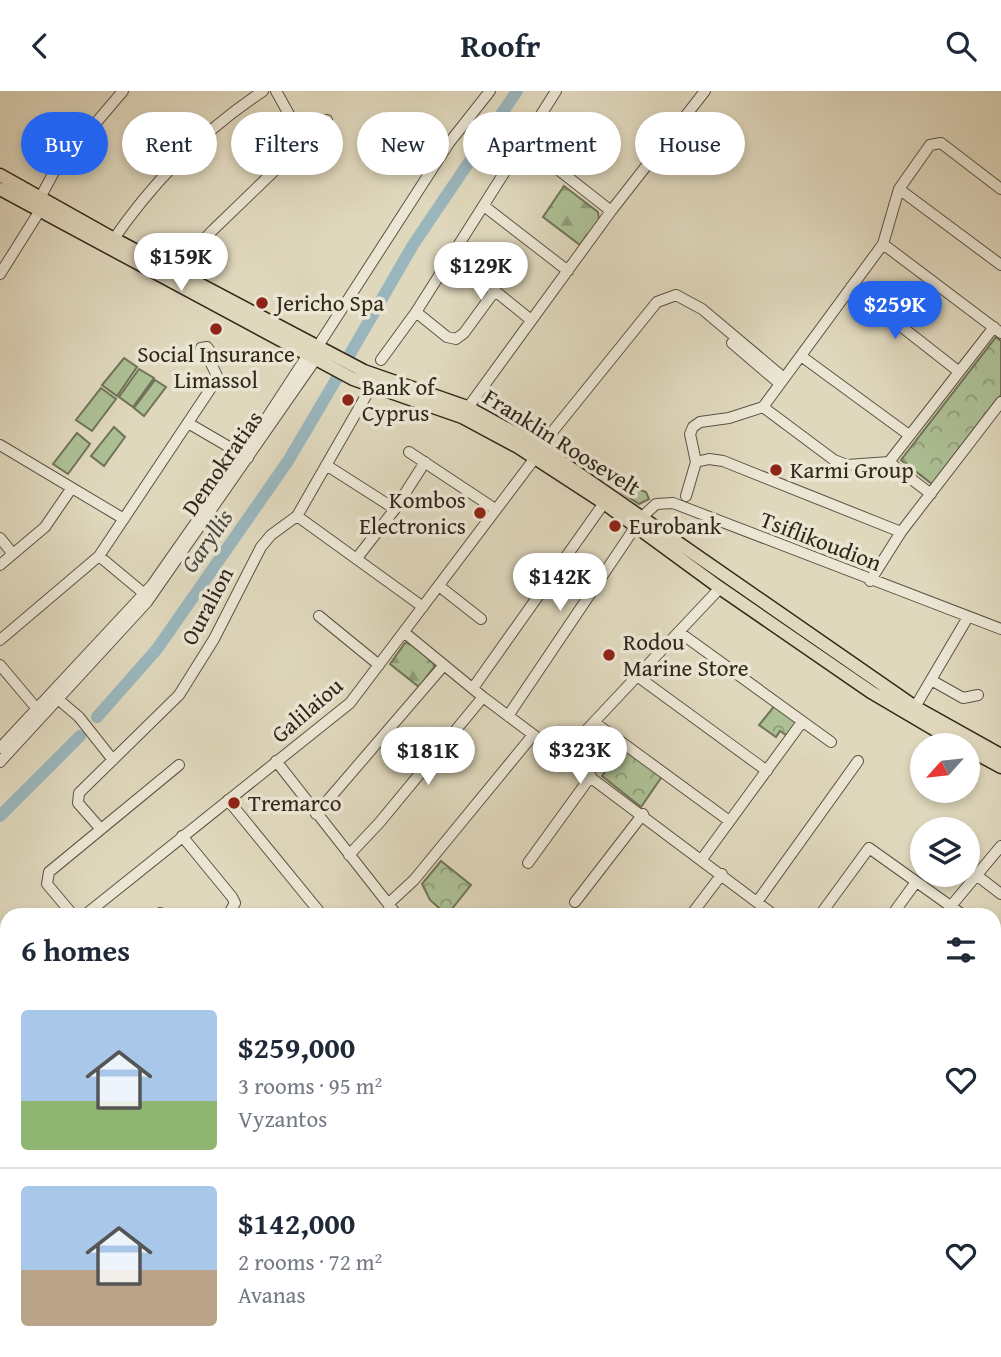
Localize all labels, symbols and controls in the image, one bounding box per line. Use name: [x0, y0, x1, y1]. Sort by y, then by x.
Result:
text: Roofr: [461, 22, 540, 69]
icon: back: [21, 27, 59, 65]
icon: search: [942, 27, 980, 65]
chip: Buy: [21, 112, 108, 175]
chip: Rent: [122, 112, 217, 175]
chip: Filters: [231, 112, 343, 175]
chip: New: [357, 112, 449, 175]
chip: Apartment: [463, 112, 621, 175]
chip: House: [635, 112, 745, 175]
pin: $159K: [132, 233, 230, 293]
text: $159K: [150, 239, 212, 272]
pin: $129K: [432, 243, 530, 302]
text: $129K: [450, 248, 512, 281]
pin: $259K: [846, 281, 944, 341]
place label: Jericho Spa: [273, 286, 384, 319]
text: $259K: [864, 287, 926, 320]
marker: Jericho Spa: [254, 295, 270, 311]
marker: Social Insurance Limassol: [208, 321, 224, 337]
place label: Social Insurance Limassol: [137, 337, 295, 396]
place label: Bank of Cyprus: [362, 370, 437, 429]
street label: Franklin Roosevelt: [477, 380, 647, 503]
marker: Bank of Cyprus: [340, 392, 356, 408]
street label: Demokratias: [173, 403, 270, 522]
place label: Karmi Group: [790, 453, 914, 486]
marker: Karmi Group: [768, 462, 784, 478]
place label: Kombos Electronics: [359, 483, 466, 542]
water label: Garyllis: [172, 502, 241, 580]
street label: Tsiflikoudion: [756, 502, 887, 579]
marker: Kombos Electronics: [472, 505, 488, 521]
place label: Eurobank: [629, 509, 722, 542]
marker: Eurobank: [607, 518, 623, 534]
pin: $142K: [511, 553, 609, 613]
text: $142K: [529, 559, 591, 592]
street label: Ouralion: [172, 561, 241, 651]
place label: Rodou Marine Store: [623, 625, 748, 684]
marker: Rodou Marine Store: [601, 647, 617, 663]
street label: Galilaiou: [264, 669, 350, 750]
pin: $181K: [379, 727, 477, 787]
pin: $323K: [531, 727, 629, 786]
text: $323K: [549, 732, 611, 765]
text: $181K: [397, 733, 459, 766]
north arrow: [910, 733, 980, 803]
map controls: [910, 733, 980, 887]
place label: Tremarco: [248, 786, 342, 819]
marker: Tremarco: [226, 795, 242, 811]
button: layers: [910, 817, 980, 887]
text: 6 homes: [21, 928, 130, 972]
icon: filters: [942, 931, 980, 969]
text: $259,000: [238, 1025, 355, 1069]
icon: home: [77, 1038, 161, 1122]
icon: heart: [942, 1061, 980, 1099]
text: 3 rooms · 95 m²: [238, 1069, 382, 1102]
text: Vyzantos: [238, 1102, 327, 1135]
text: $142,000: [238, 1201, 355, 1245]
icon: home: [77, 1214, 161, 1298]
icon: heart: [942, 1237, 980, 1275]
text: 2 rooms · 72 m²: [238, 1245, 382, 1278]
text: Avanas: [238, 1278, 306, 1311]

